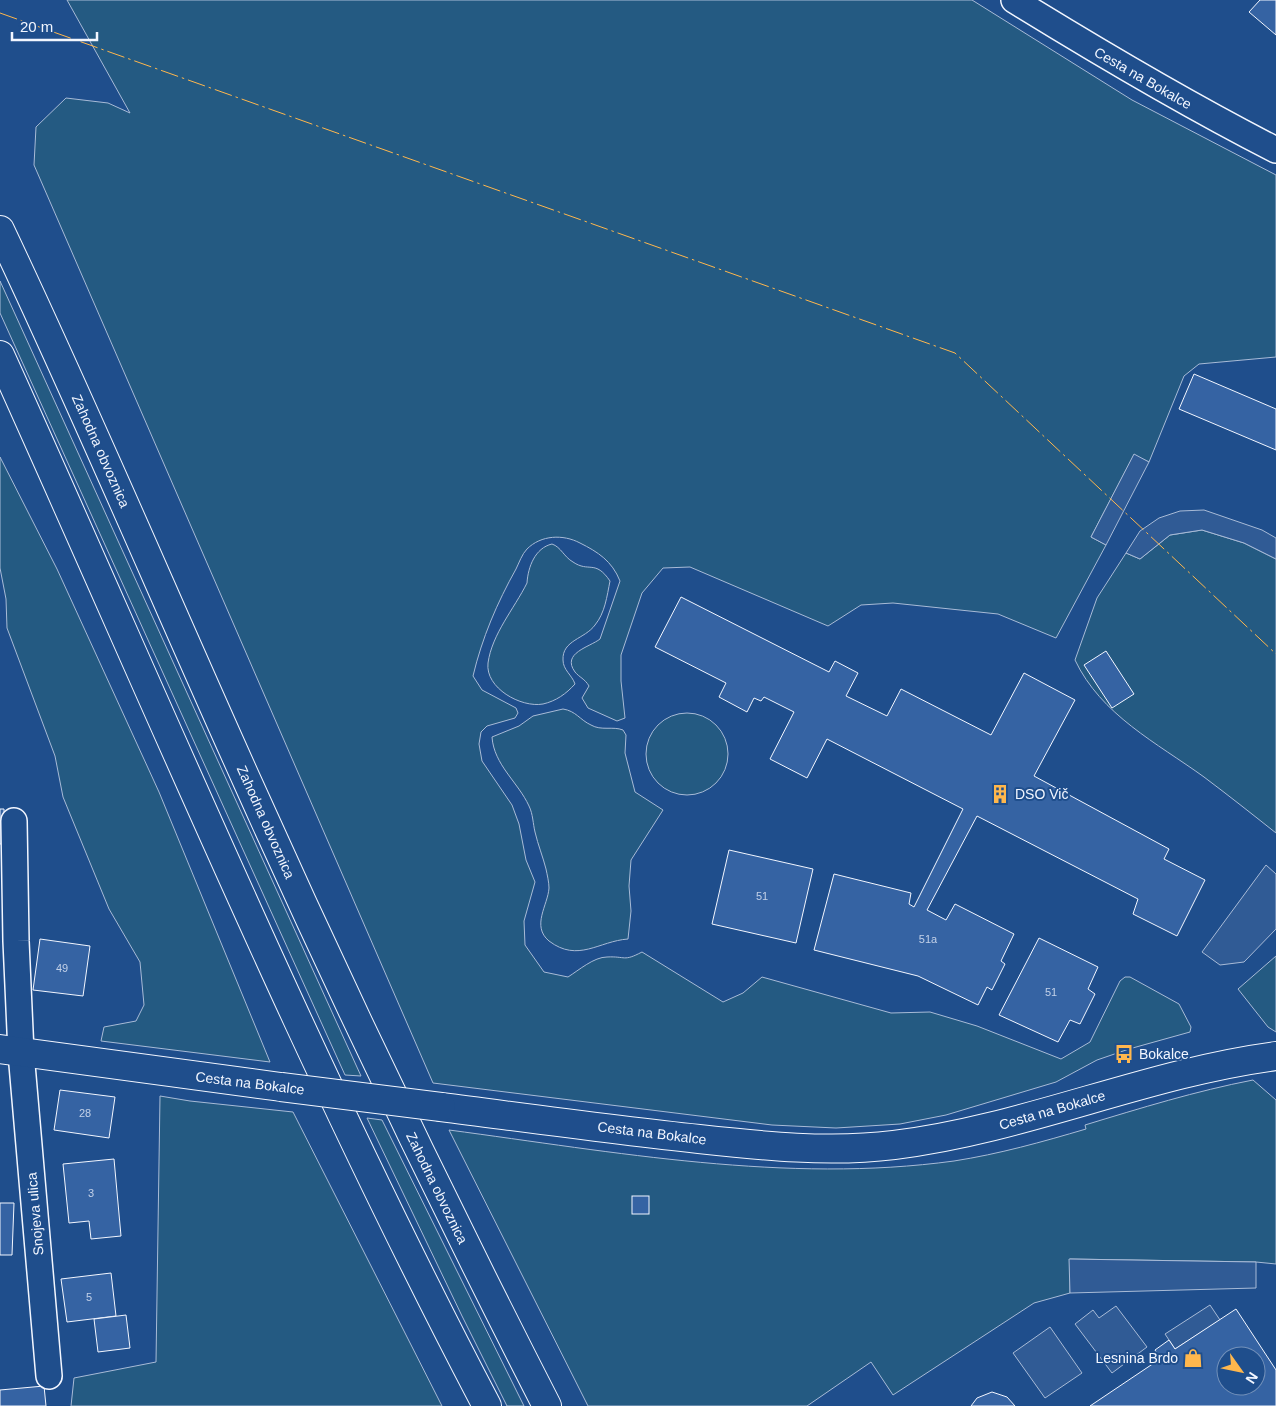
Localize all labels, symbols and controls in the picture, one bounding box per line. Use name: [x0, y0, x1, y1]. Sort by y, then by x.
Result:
scale bar: [12, 10, 98, 42]
text: 20 m: [20, 18, 53, 35]
street label: Cesta na Bokalce: [1091, 44, 1195, 112]
street label: Zahodna obvoznica: [69, 392, 133, 510]
street label: Zahodna obvoznica: [234, 763, 298, 881]
building icon: DSO Vič: [989, 783, 1011, 805]
place label: DSO Vič: [1015, 786, 1068, 802]
house number: 51: [756, 890, 768, 902]
house number: 51a: [919, 933, 938, 945]
house number: 49: [56, 962, 68, 974]
house number: 51: [1045, 986, 1057, 998]
bus stop icon: Bokalce: [1113, 1043, 1135, 1065]
place label: Bokalce: [1139, 1046, 1189, 1062]
street label: Cesta na Bokalce: [195, 1068, 306, 1098]
street label: Cesta na Bokalce: [997, 1087, 1107, 1133]
house number: 28: [79, 1107, 91, 1119]
street label: Cesta na Bokalce: [597, 1118, 708, 1148]
street label: Zahodna obvoznica: [403, 1130, 471, 1247]
street label: Snojeva ulica: [23, 1172, 47, 1256]
house number: 3: [88, 1187, 94, 1199]
house number: 5: [86, 1291, 92, 1303]
north arrow: [1216, 1346, 1266, 1396]
shop icon: Lesnina Brdo: [1182, 1347, 1204, 1369]
place label: Lesnina Brdo: [1095, 1350, 1178, 1366]
text: N: [1242, 1369, 1261, 1387]

